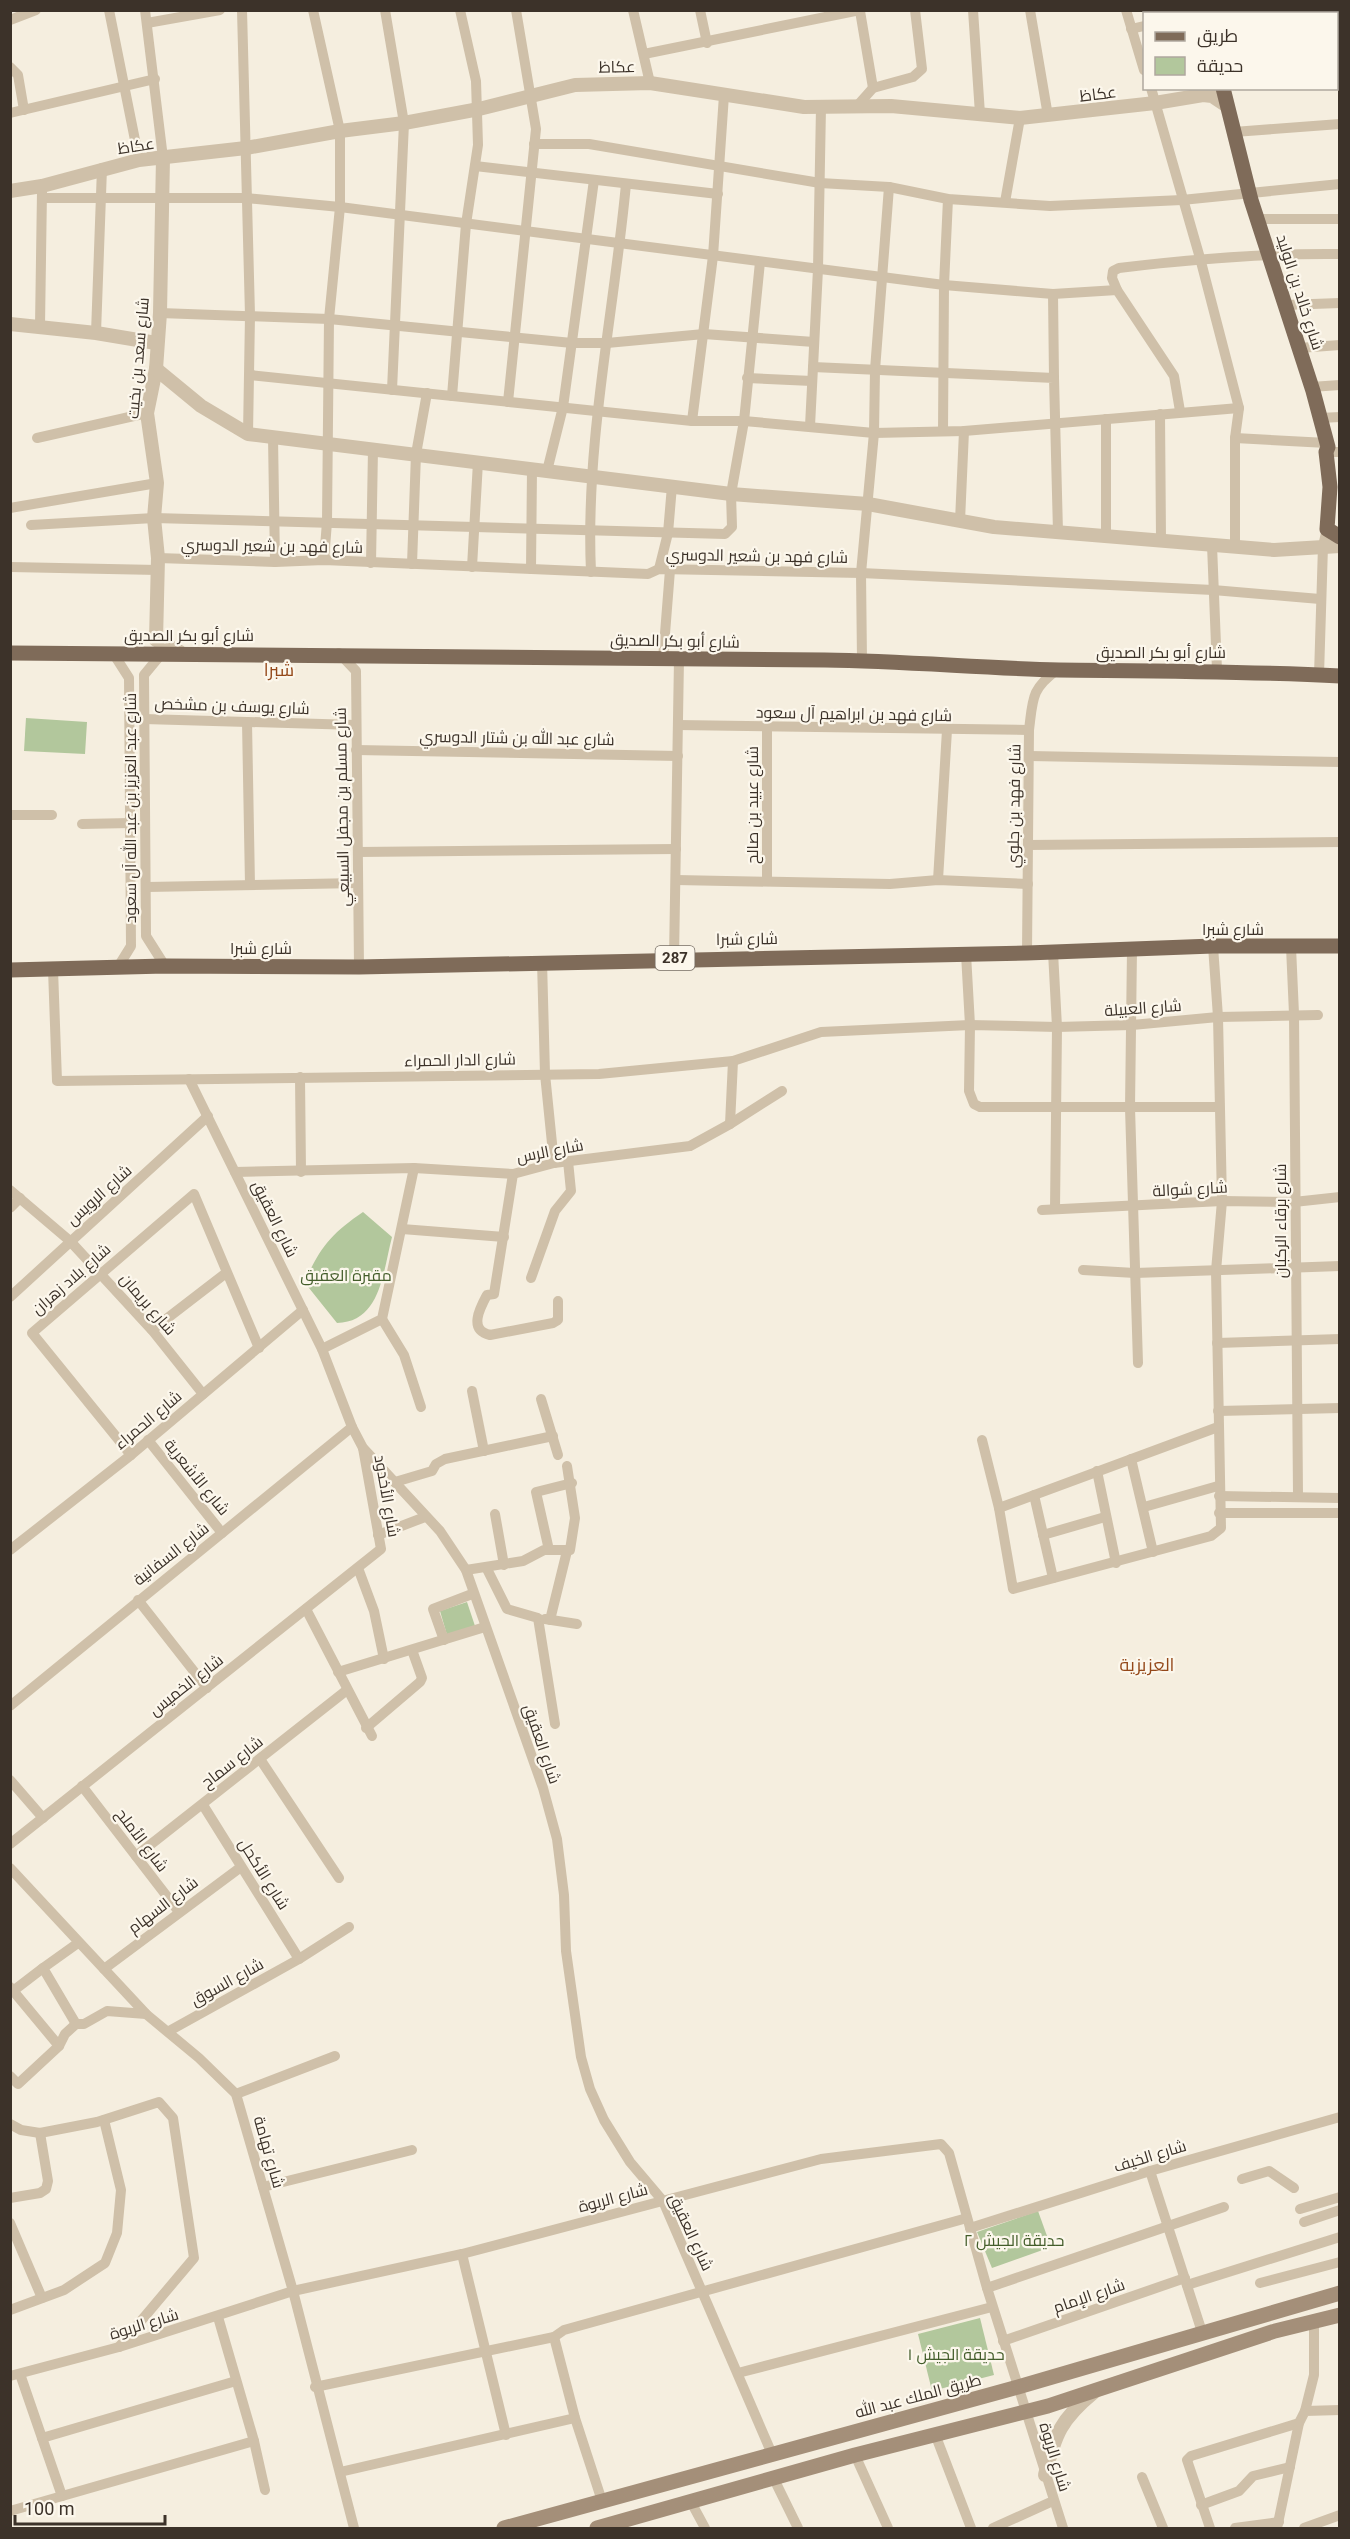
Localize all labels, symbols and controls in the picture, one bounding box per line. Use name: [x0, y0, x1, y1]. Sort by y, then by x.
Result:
legend: [1143, 12, 1338, 90]
text: طريق: [1197, 25, 1238, 48]
text: حديقة: [1197, 55, 1243, 76]
street label: عكاظ: [598, 57, 636, 77]
street label: عكاظ: [1079, 82, 1117, 106]
street label: عكاظ: [116, 134, 156, 158]
street label: شارع خالد بن الوليد: [1270, 232, 1328, 353]
street label: شارع سعد بن بخيت: [123, 296, 155, 420]
street label: شارع فهد بن شعير الدوسري: [181, 535, 363, 561]
street label: شارع فهد بن شعير الدوسري: [666, 545, 848, 571]
street label: شارع أبو بكر الصديق: [124, 626, 254, 647]
street label: شارع أبو بكر الصديق: [610, 630, 740, 654]
street label: شارع أبو بكر الصديق: [1096, 643, 1226, 664]
district label: شبرا: [264, 659, 294, 681]
street label: شارع عبد العزيز بن عبد الله آل سعود: [120, 693, 142, 923]
street label: شارع يوسف بن مشخص: [154, 694, 310, 720]
street label: شارع فهد بن ابراهيم آل سعود: [756, 703, 952, 727]
street label: شارع مسلم بن مجفل السبيعي: [331, 707, 357, 907]
street label: شارع عبد الله بن شتار الدوسري: [419, 726, 615, 753]
street label: شارع فهد بن جلوي: [1003, 744, 1029, 869]
street label: شارع عبيد بن صالح: [743, 746, 764, 864]
street label: شارع شبرا: [1202, 920, 1264, 941]
street label: شارع شبرا: [716, 929, 778, 951]
street label: شارع شبرا: [230, 939, 292, 960]
road number: 287: [656, 946, 694, 970]
street label: شارع العبيلة: [1104, 996, 1182, 1022]
street label: شارع الدار الحمراء: [404, 1050, 516, 1072]
street label: شارع الرس: [515, 1135, 585, 1169]
street label: شارع الرويس: [62, 1161, 137, 1231]
street label: شارع برقاء الركبان: [1271, 1164, 1292, 1278]
street label: شارع العقيق: [246, 1177, 302, 1261]
street label: شارع شوالة: [1152, 1178, 1228, 1202]
street label: شارع بلاد زهران: [28, 1240, 116, 1320]
park label: مقبرة العقيق: [300, 1266, 392, 1286]
street label: شارع بريمان: [114, 1269, 180, 1340]
street label: شارع الحمراء: [111, 1386, 187, 1455]
street label: شارع الأشعرية: [159, 1435, 234, 1520]
street label: شارع الأخدود: [368, 1453, 404, 1539]
street label: شارع السفانية: [129, 1519, 214, 1591]
street label: شارع الخميس: [145, 1650, 228, 1721]
district label: العزيزية: [1120, 1654, 1174, 1676]
street label: شارع العقيق: [518, 1702, 565, 1787]
street label: شارع سماح: [197, 1732, 268, 1794]
street label: شارع الأملح: [110, 1804, 172, 1877]
street label: شارع الأكحل: [233, 1835, 293, 1914]
street label: شارع السهام: [124, 1873, 203, 1939]
street label: شارع السوق: [187, 1954, 268, 2012]
street label: شارع تهامة: [248, 2114, 288, 2191]
street label: شارع الخيف: [1111, 2136, 1189, 2178]
street label: شارع الربوة: [576, 2180, 650, 2218]
street label: شارع العقيق: [663, 2190, 717, 2275]
park label: حديقة الجيش ٢: [964, 2231, 1064, 2251]
street label: شارع الإمام: [1051, 2275, 1128, 2319]
street label: شارع الربوة: [107, 2304, 181, 2345]
park label: حديقة الجيش ١: [907, 2345, 1005, 2365]
street label: طريق الملك عبد الله: [853, 2369, 983, 2423]
street label: شارع الربوة: [1034, 2420, 1075, 2494]
scale bar: [15, 2488, 165, 2526]
text: 100 m: [24, 2498, 75, 2519]

